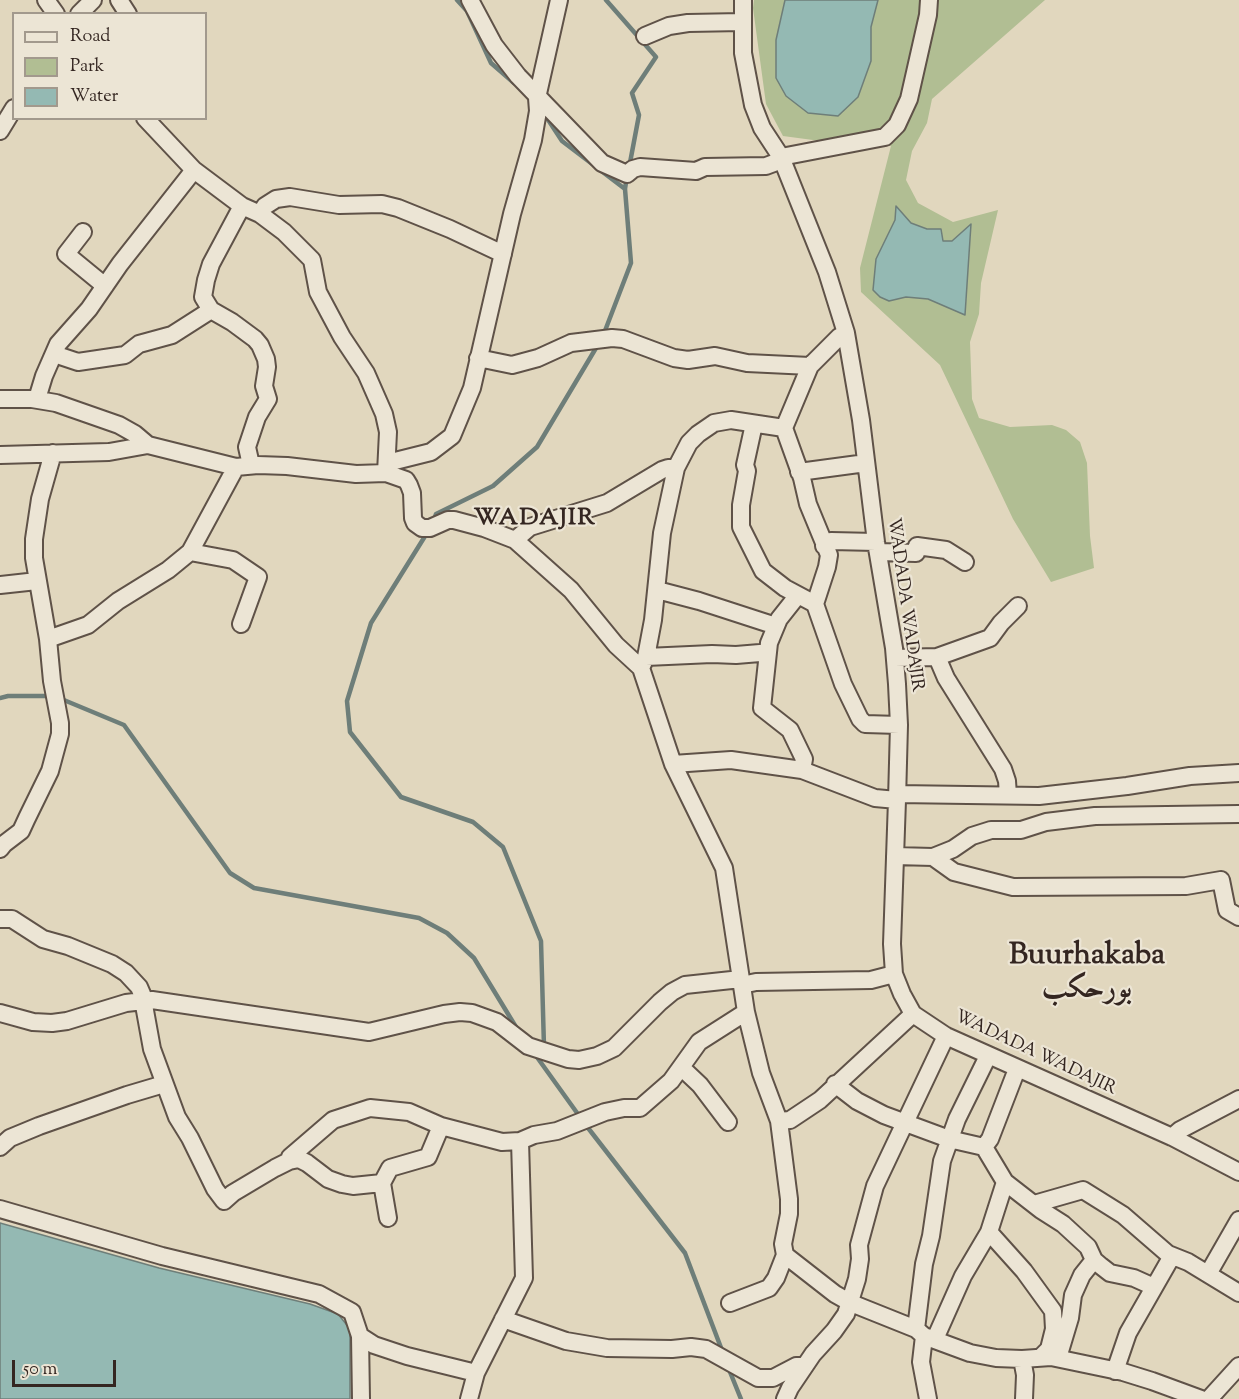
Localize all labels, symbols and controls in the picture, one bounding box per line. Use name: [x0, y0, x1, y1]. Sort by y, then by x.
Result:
legend: [12, 12, 207, 120]
text: Road: [70, 24, 110, 50]
text: Park: [70, 54, 104, 80]
text: Water: [70, 84, 118, 110]
district label: WADAJIR: [474, 506, 596, 534]
street label: WADADA WADAJIR: [881, 517, 927, 693]
district label: Buurhakaba بورحكب: [1009, 940, 1165, 1010]
street label: WADADA WADAJIR: [951, 1007, 1119, 1101]
scale bar: [15, 1348, 118, 1386]
text: 50 m: [23, 1357, 57, 1383]

